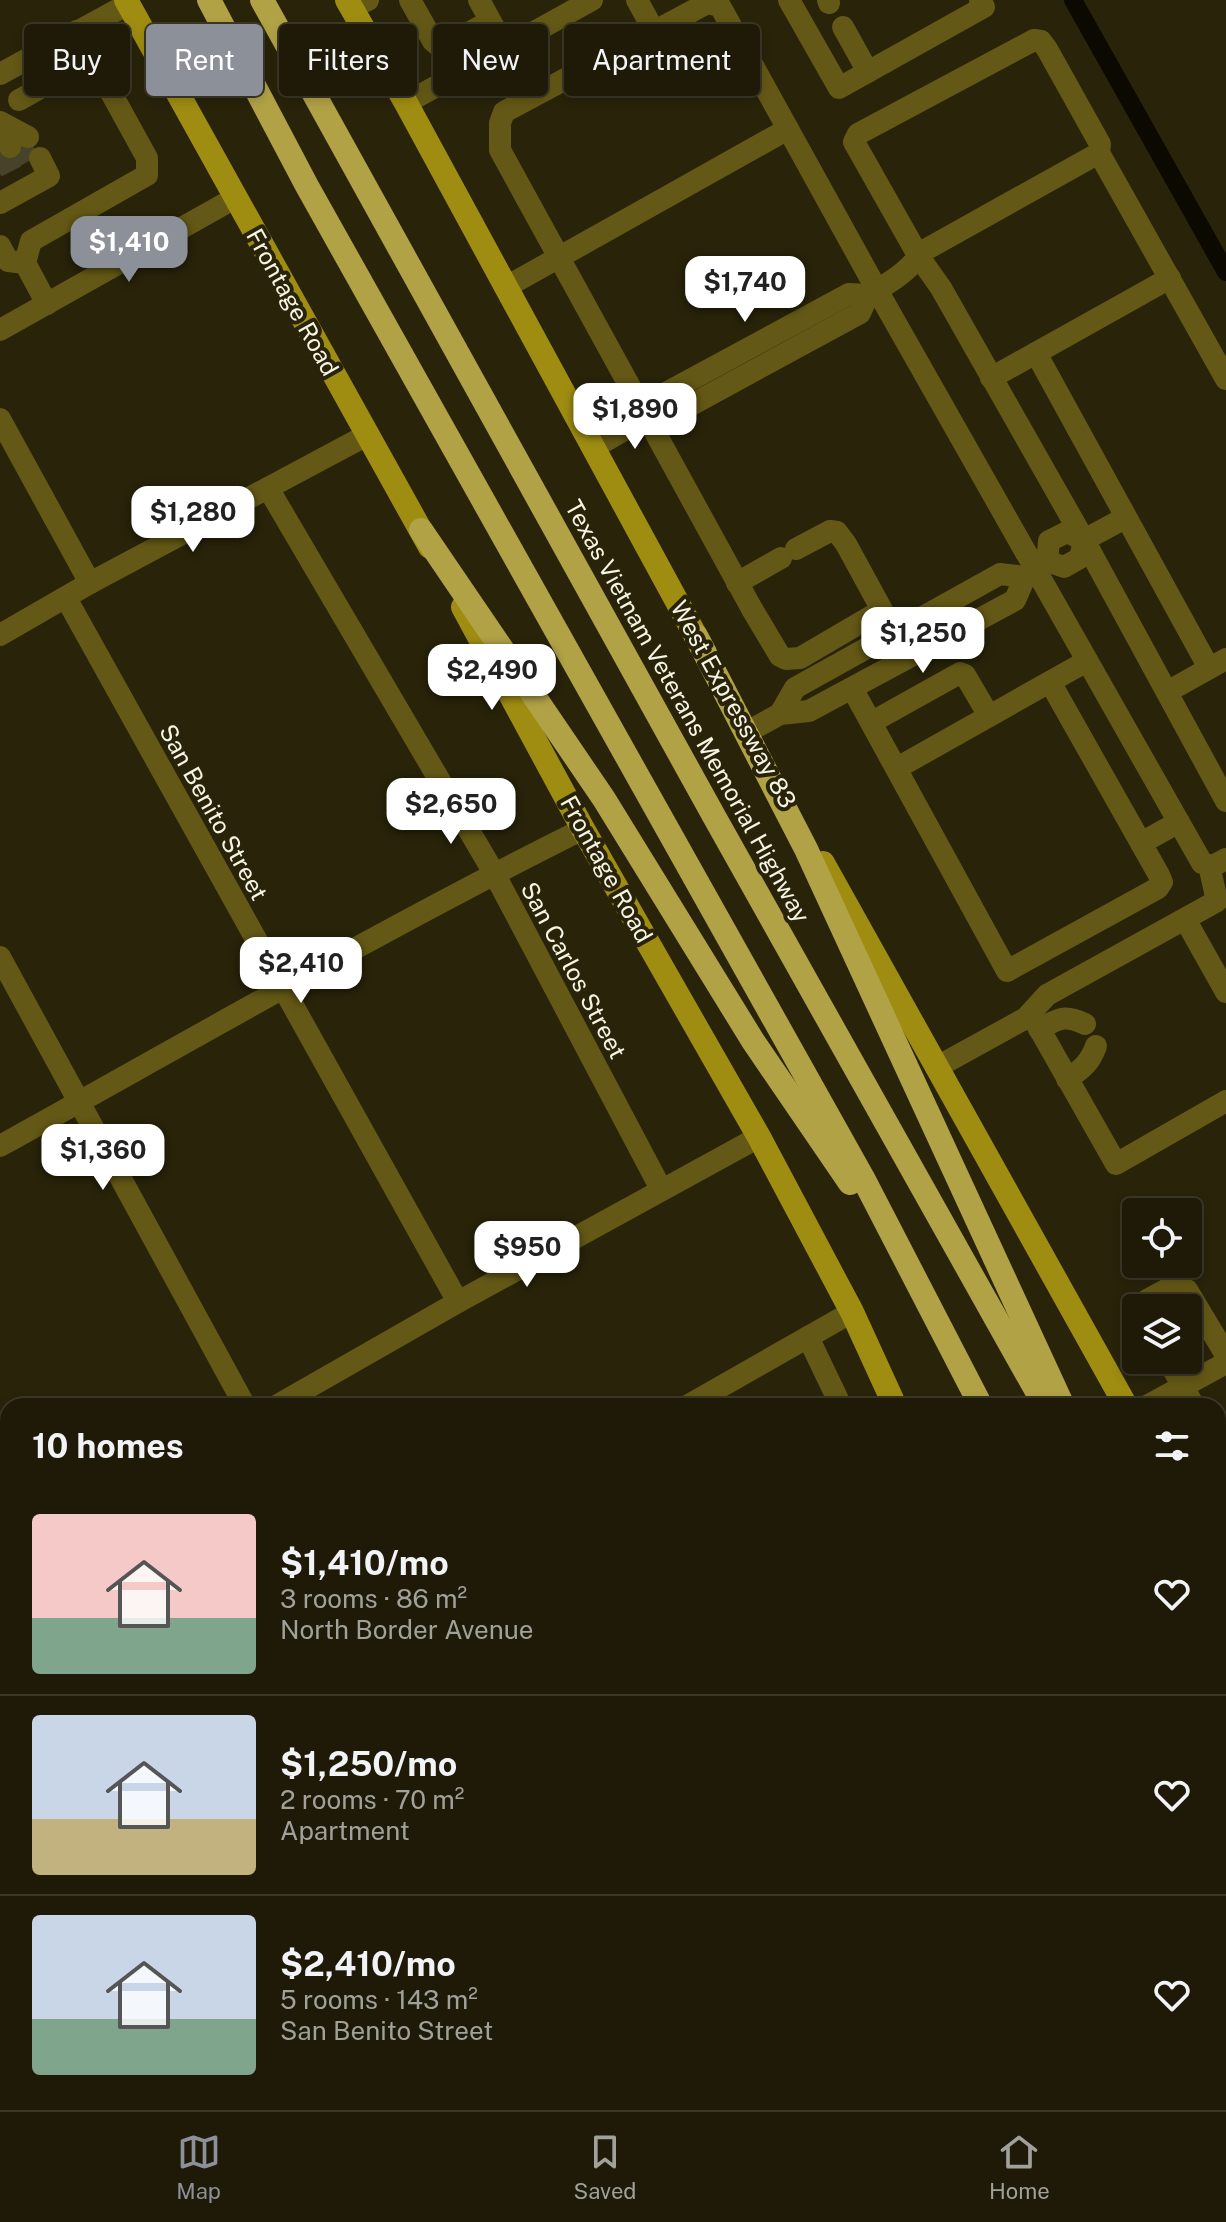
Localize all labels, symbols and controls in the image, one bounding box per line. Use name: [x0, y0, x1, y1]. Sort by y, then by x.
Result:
chip: Buy: [24, 24, 130, 96]
chip: Rent: [146, 24, 263, 96]
chip: Filters: [279, 24, 417, 96]
chip: New: [433, 24, 548, 96]
chip: Apartment: [564, 24, 760, 96]
pin: $1,410: [64, 216, 194, 284]
street label: Frontage Road: [241, 224, 345, 380]
text: $1,410: [89, 226, 169, 257]
pin: $1,740: [680, 256, 810, 324]
text: $1,740: [703, 266, 787, 297]
pin: $1,890: [570, 383, 700, 451]
text: $1,890: [591, 393, 679, 424]
pin: $1,280: [128, 486, 258, 554]
street label: Texas Vietnam Veterans Memorial Highway: [560, 495, 816, 927]
text: $1,280: [149, 496, 237, 527]
street label: West Expressway 83: [665, 596, 803, 812]
pin: $1,250: [858, 607, 988, 675]
text: $1,250: [879, 617, 967, 648]
pin: $2,490: [427, 644, 557, 712]
text: $2,490: [446, 654, 538, 685]
street label: San Benito Street: [154, 719, 274, 905]
pin: $2,650: [386, 778, 516, 846]
text: $2,650: [405, 788, 497, 819]
street label: Frontage Road: [555, 791, 659, 947]
street label: San Carlos Street: [516, 877, 632, 1063]
pin: $2,410: [236, 937, 366, 1005]
text: $2,410: [258, 947, 344, 978]
pin: $1,360: [38, 1124, 168, 1192]
text: $1,360: [59, 1134, 147, 1165]
map controls: [1122, 1198, 1202, 1374]
button: locate: [1122, 1198, 1202, 1278]
pin: $950: [480, 1221, 574, 1289]
text: $950: [492, 1231, 562, 1262]
button: layers: [1122, 1294, 1202, 1374]
icon: filters: [1150, 1424, 1194, 1468]
text: 10 homes: [32, 1426, 184, 1466]
text: $1,410/mo: [280, 1543, 449, 1583]
icon: home: [96, 1546, 192, 1642]
icon: heart: [1150, 1572, 1194, 1616]
text: 3 rooms · 86 m²: [280, 1583, 467, 1614]
text: North Border Avenue: [280, 1614, 534, 1645]
text: $1,250/mo: [280, 1744, 457, 1784]
icon: home: [96, 1747, 192, 1843]
icon: heart: [1150, 1773, 1194, 1817]
text: 2 rooms · 70 m²: [280, 1784, 464, 1815]
text: Apartment: [280, 1815, 410, 1846]
text: $2,410/mo: [280, 1944, 456, 1984]
icon: home: [96, 1947, 192, 2043]
icon: heart: [1150, 1973, 1194, 2017]
text: 5 rooms · 143 m²: [280, 1984, 478, 2015]
text: San Benito Street: [280, 2015, 493, 2046]
tab: Map: [176, 2130, 221, 2204]
tab: Saved: [574, 2130, 636, 2204]
tab: Home: [989, 2130, 1050, 2204]

